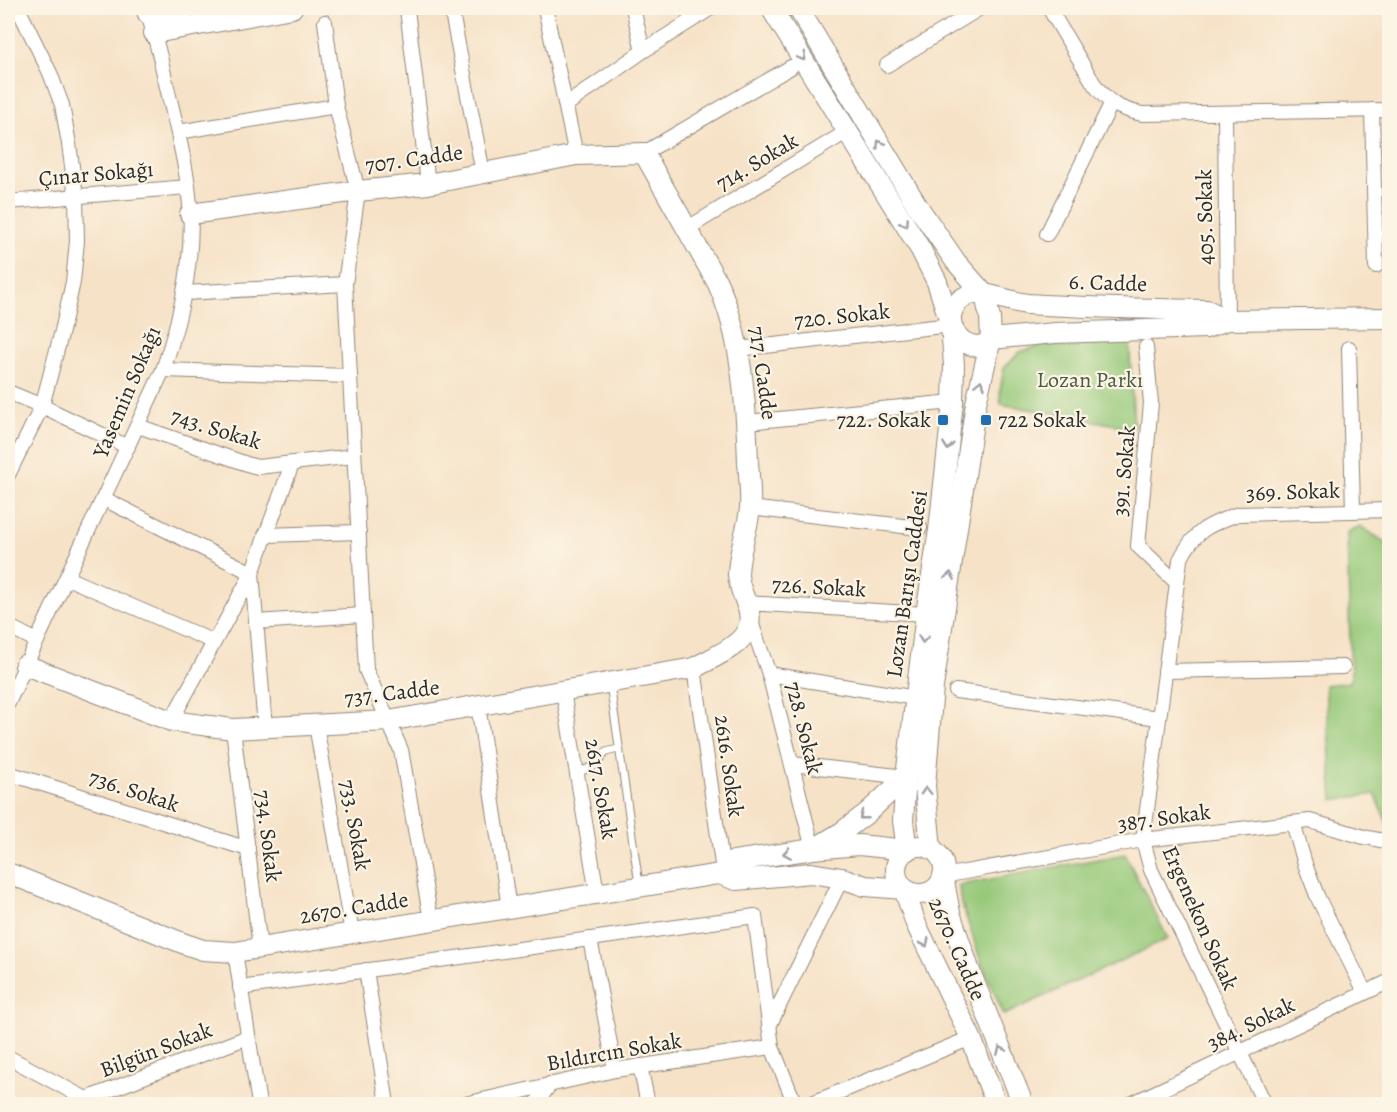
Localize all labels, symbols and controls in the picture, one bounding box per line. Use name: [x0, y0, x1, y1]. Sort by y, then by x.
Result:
one-way arrow: [795, 51, 807, 61]
street label: 714. Sokak: [710, 126, 804, 198]
street label: 707. Cadde: [363, 137, 465, 181]
one-way arrow: [875, 140, 887, 150]
street label: Çınar Sokağı: [37, 154, 155, 194]
street label: 405. Sokak: [1189, 169, 1221, 265]
one-way arrow: [897, 217, 909, 227]
street label: 6. Cadde: [1068, 267, 1148, 299]
street label: 720. Sokak: [793, 296, 891, 336]
street label: Yasemin Sokağı: [85, 321, 168, 463]
street label: 717. Cadde: [742, 324, 784, 422]
park label: Lozan Parkı: [1037, 365, 1143, 395]
one-way arrow: [973, 379, 986, 389]
street label: 743. Sokak: [167, 401, 265, 457]
place label: 722. Sokak: [836, 405, 931, 435]
place label: 722 Sokak: [998, 405, 1086, 435]
marker: 722. Sokak: [936, 413, 950, 427]
marker: 722 Sokak: [979, 413, 993, 427]
street label: 391. Sokak: [1105, 424, 1143, 518]
one-way arrow: [943, 441, 955, 450]
street label: 369. Sokak: [1246, 475, 1340, 509]
street label: Lozan Barışı Caddesi: [879, 488, 935, 680]
street label: 726. Sokak: [771, 570, 867, 604]
one-way arrow: [943, 572, 955, 581]
one-way arrow: [917, 634, 930, 644]
street label: 737. Cadde: [343, 672, 441, 714]
street label: 728. Sokak: [778, 678, 830, 778]
street label: 2616. Sokak: [707, 713, 751, 819]
street label: 2617. Sokak: [577, 736, 625, 842]
street label: 736. Sokak: [85, 762, 183, 820]
street label: 733. Sokak: [332, 777, 378, 873]
one-way arrow: [919, 786, 932, 795]
street label: 734. Sokak: [247, 788, 289, 884]
street label: 387. Sokak: [1116, 797, 1212, 839]
one-way arrow: [858, 808, 869, 819]
street label: Ergenekon Sokak: [1155, 841, 1245, 995]
one-way arrow: [782, 847, 791, 859]
street label: 2670. Cadde: [297, 885, 411, 931]
street label: 2670. Cadde: [921, 893, 993, 1005]
one-way arrow: [918, 937, 929, 948]
street label: 384. Sokak: [1202, 990, 1300, 1058]
street label: Bilgün Sokak: [96, 1015, 216, 1085]
street label: Bıldırcın Sokak: [544, 1025, 684, 1079]
one-way arrow: [996, 1045, 1008, 1056]

